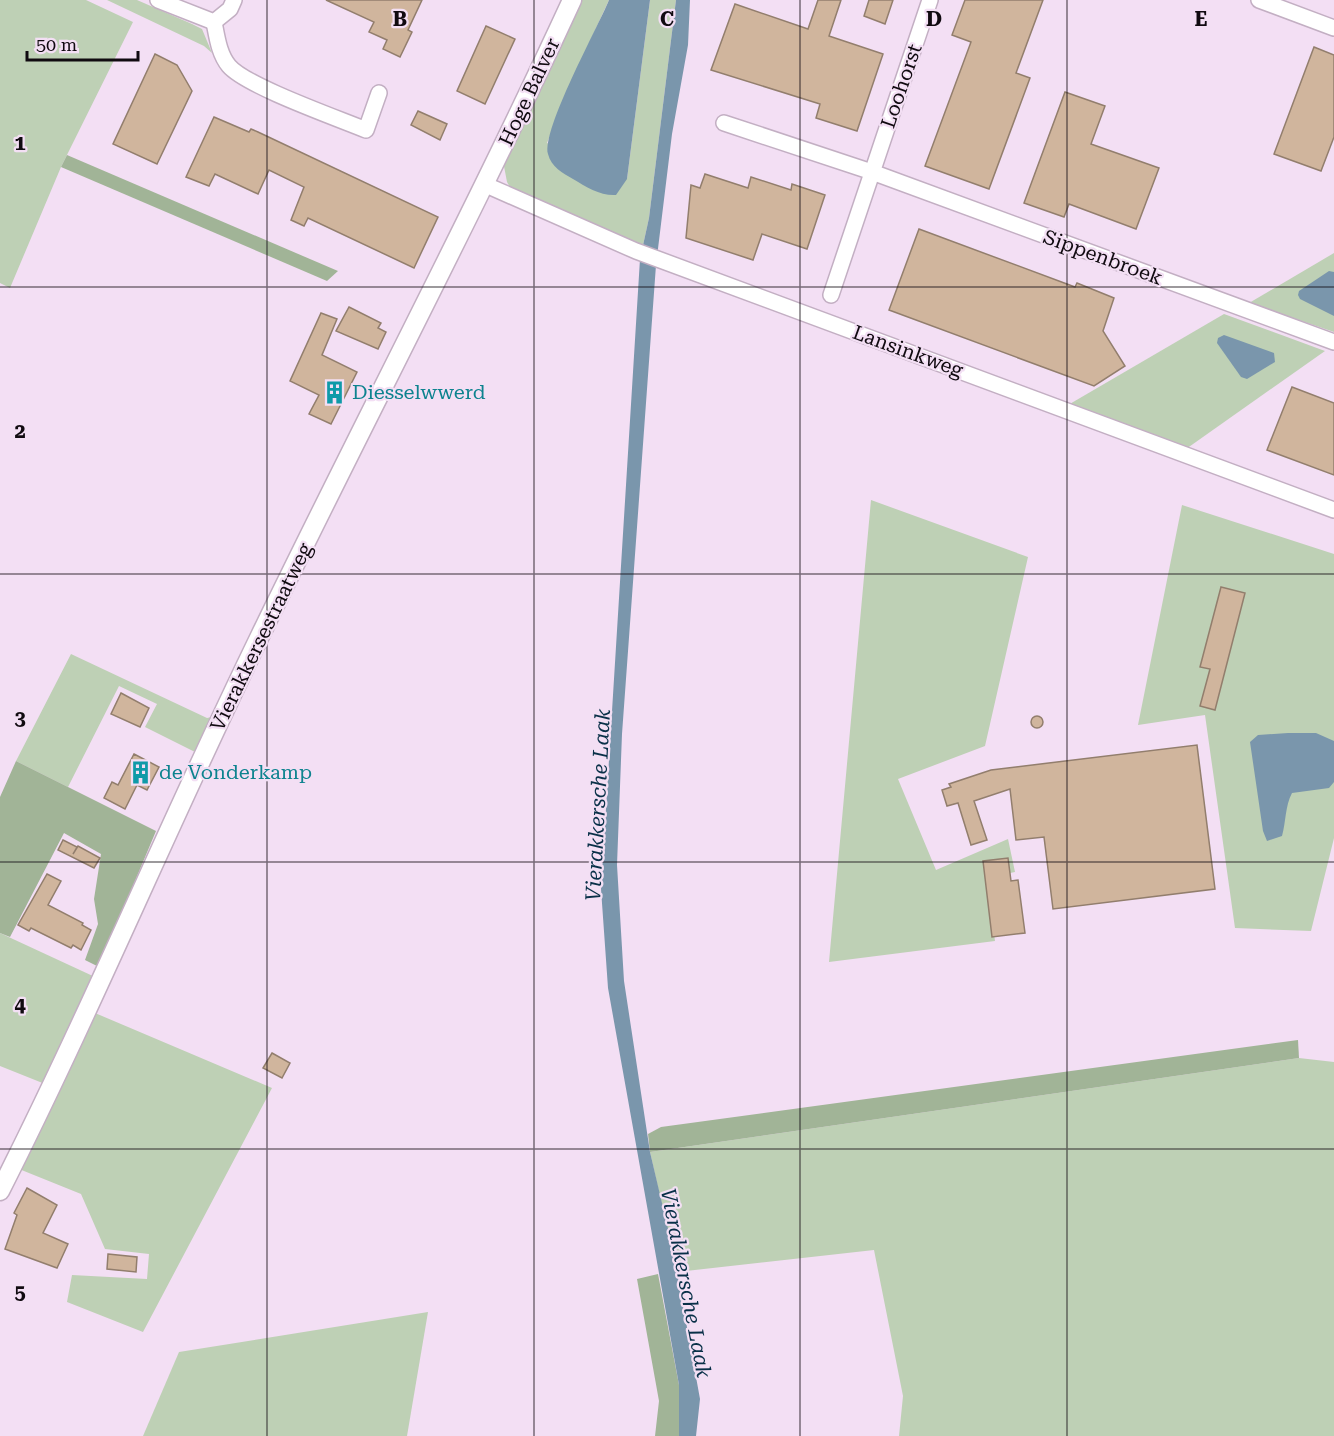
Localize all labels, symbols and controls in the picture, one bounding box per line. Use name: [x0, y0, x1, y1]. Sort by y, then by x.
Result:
text: B: [393, 7, 407, 31]
text: C: [660, 7, 674, 31]
text: D: [926, 7, 942, 31]
text: E: [1195, 7, 1208, 31]
scale bar: [27, 24, 138, 62]
text: 50 m: [36, 34, 77, 55]
street label: Hoge Balver: [494, 34, 564, 150]
street label: Loohorst: [875, 40, 927, 131]
text: 1: [14, 131, 26, 155]
street label: Sippenbroek: [1040, 224, 1166, 290]
street label: Lansinkweg: [850, 320, 967, 382]
building icon: Diesselwwerd: [321, 379, 347, 405]
place label: Diesselwwerd: [352, 380, 486, 404]
text: 2: [14, 419, 26, 443]
street label: Vierakkersestraatweg: [205, 538, 317, 735]
text: 3: [14, 706, 26, 730]
water label: Vierakkersche Laak: [581, 708, 615, 902]
building icon: de Vonderkamp: [128, 759, 154, 785]
place label: de Vonderkamp: [159, 760, 312, 784]
text: 4: [14, 993, 26, 1017]
water label: Vierakkersche Laak: [656, 1186, 716, 1380]
text: 5: [14, 1280, 26, 1304]

